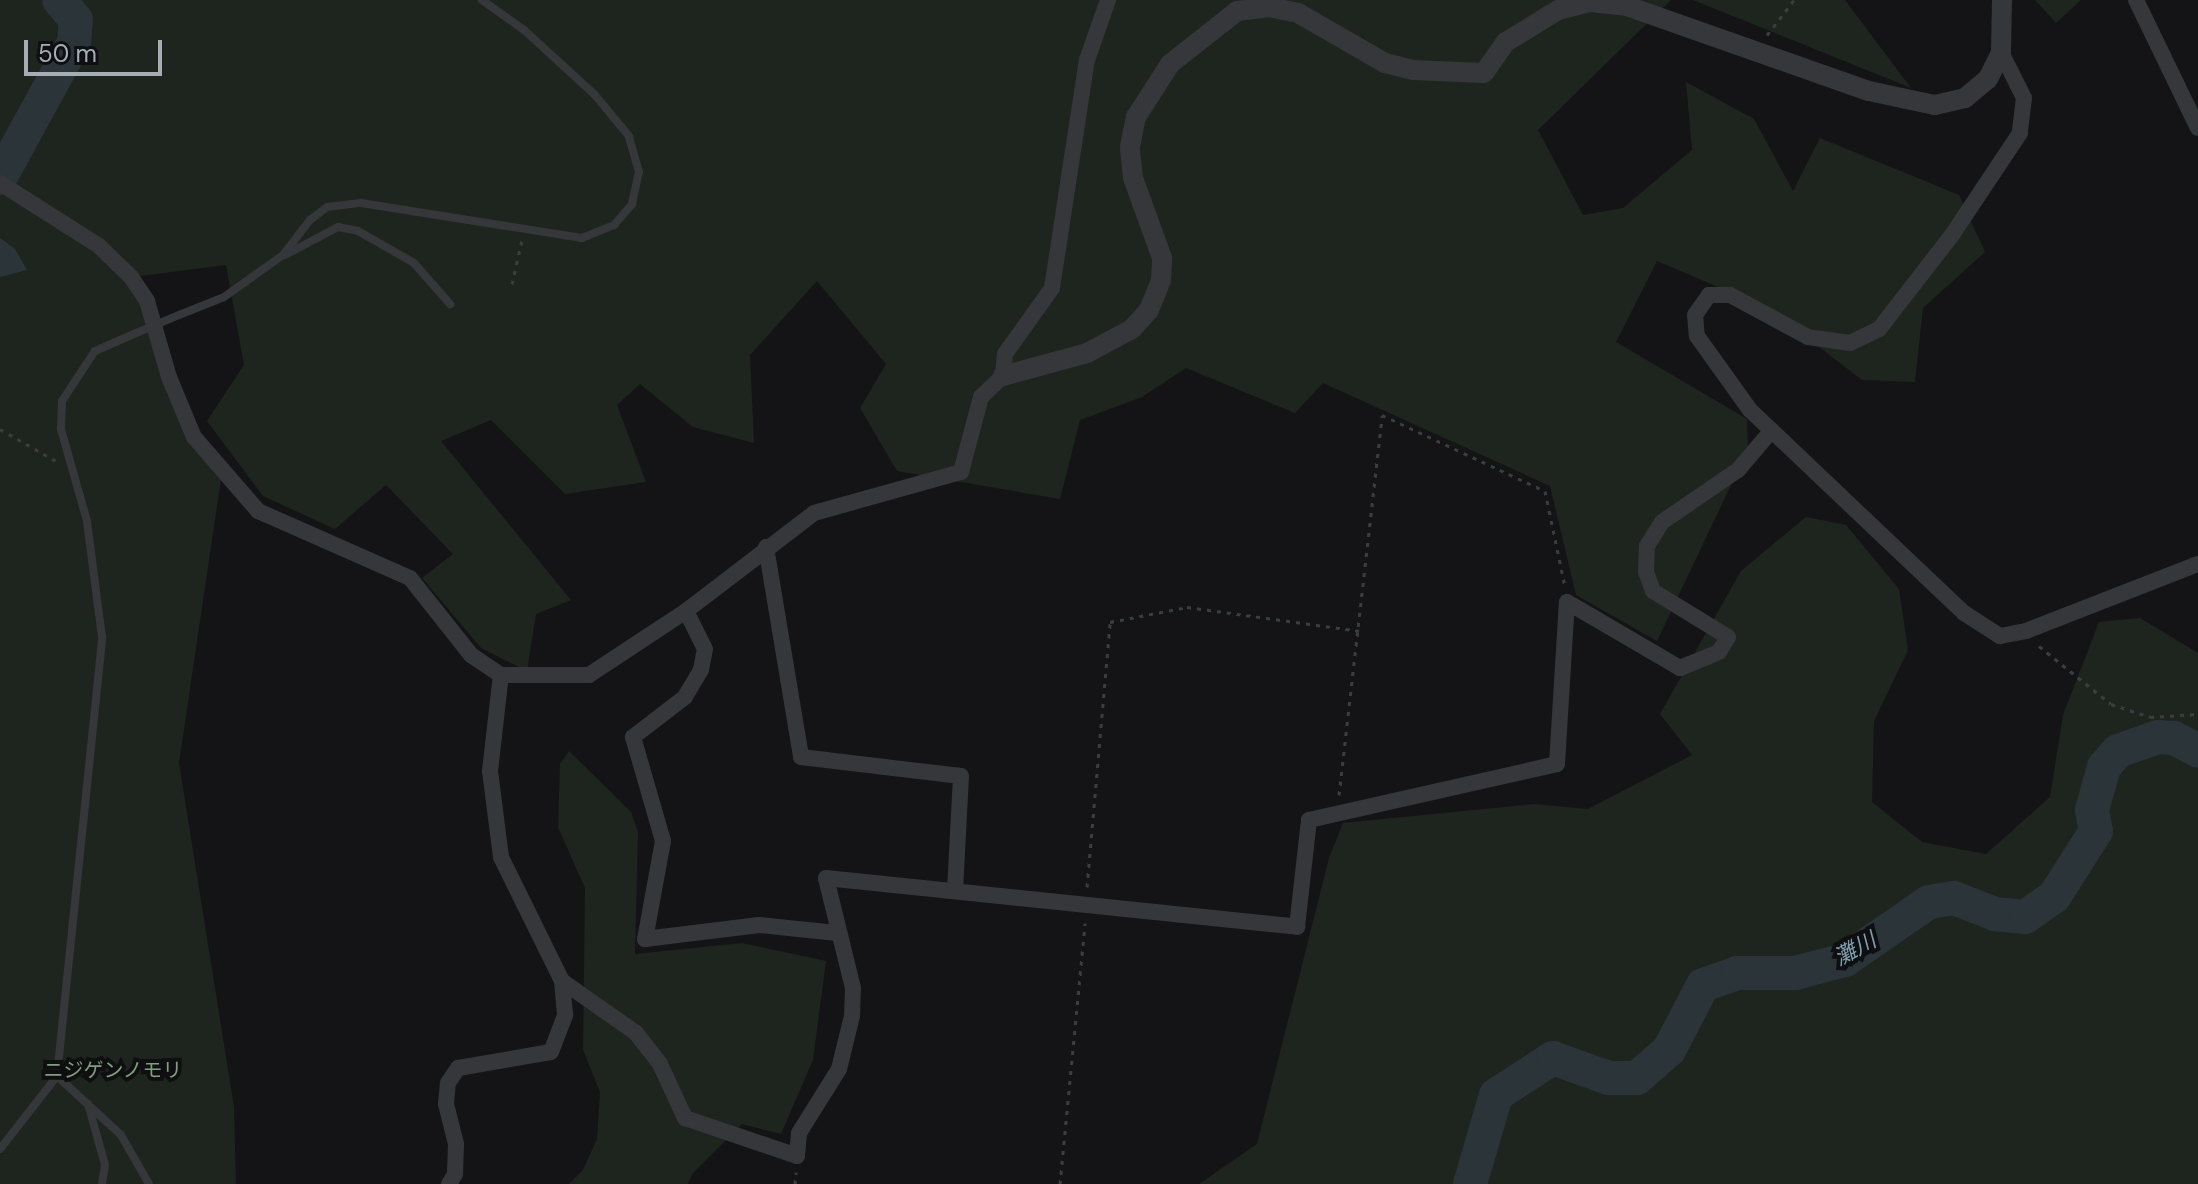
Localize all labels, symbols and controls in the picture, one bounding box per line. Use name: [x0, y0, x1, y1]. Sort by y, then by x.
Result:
scale bar: [28, 24, 166, 74]
text: 50 m: [38, 38, 97, 69]
water label: 灘川: [1829, 927, 1881, 971]
park label: ニジゲンノモリ: [43, 1058, 183, 1082]

